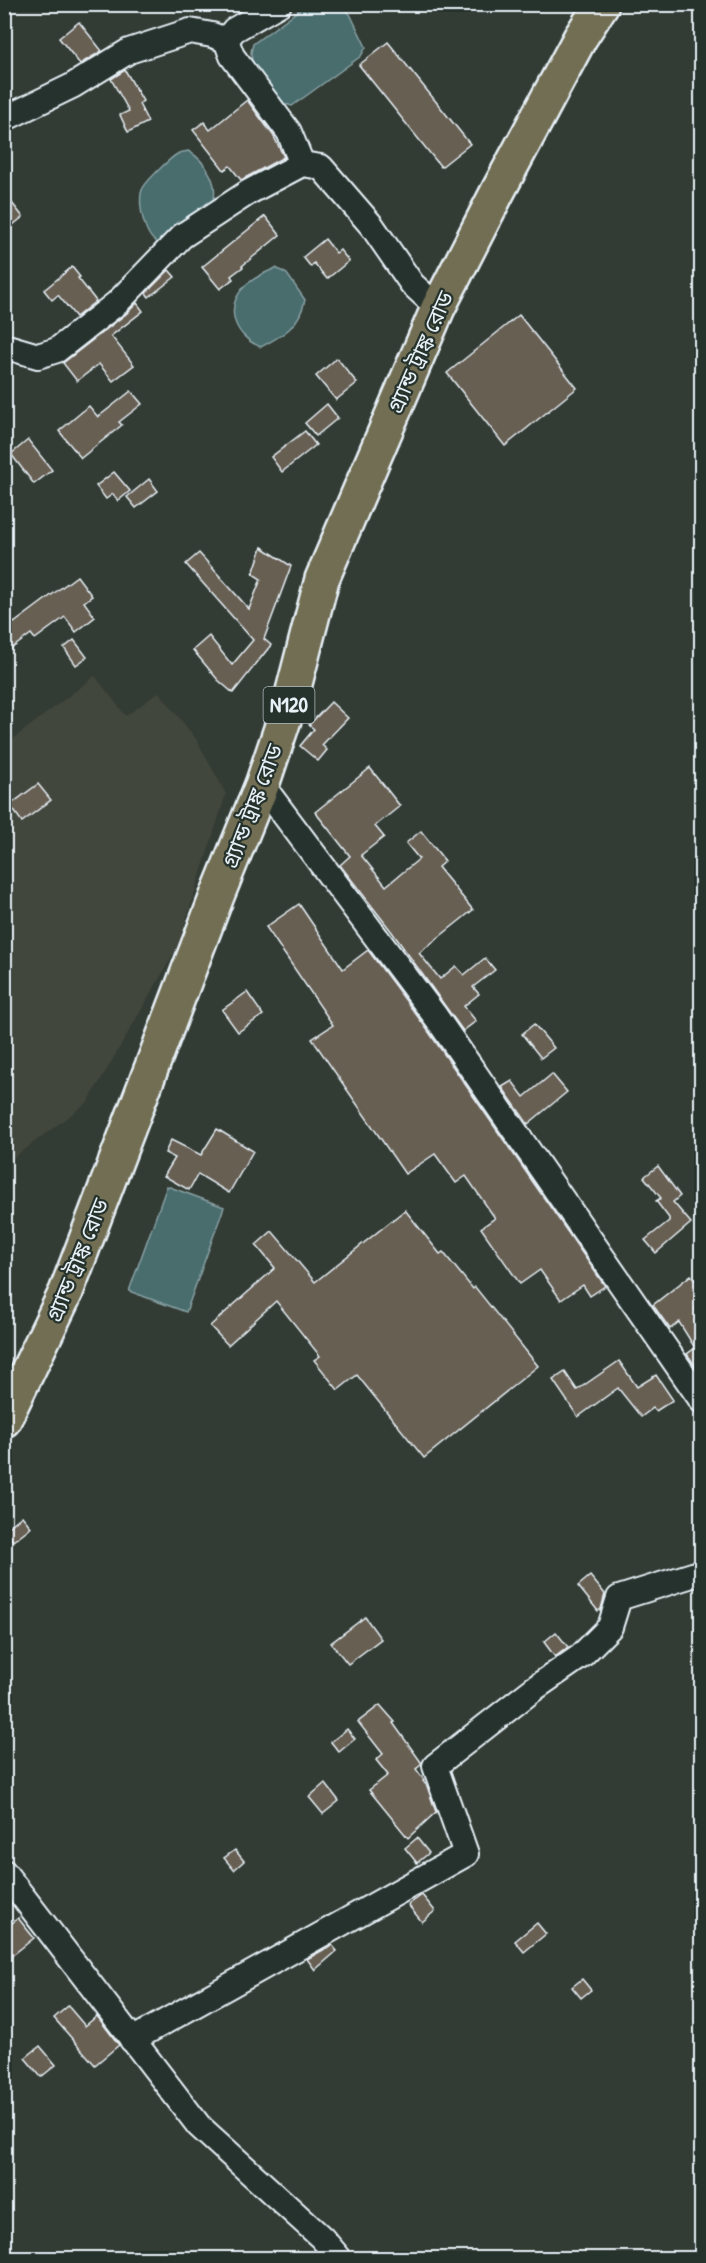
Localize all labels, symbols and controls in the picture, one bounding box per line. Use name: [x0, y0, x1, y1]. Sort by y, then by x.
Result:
street label: গ্র্যান্ড ট্রাঙ্ক রোড: [380, 286, 460, 418]
road number: N120: [264, 687, 314, 723]
street label: গ্র্যান্ড ট্রাঙ্ক রোড: [215, 739, 290, 872]
street label: গ্র্যান্ড ট্রাঙ্ক রোড: [39, 1194, 115, 1326]

